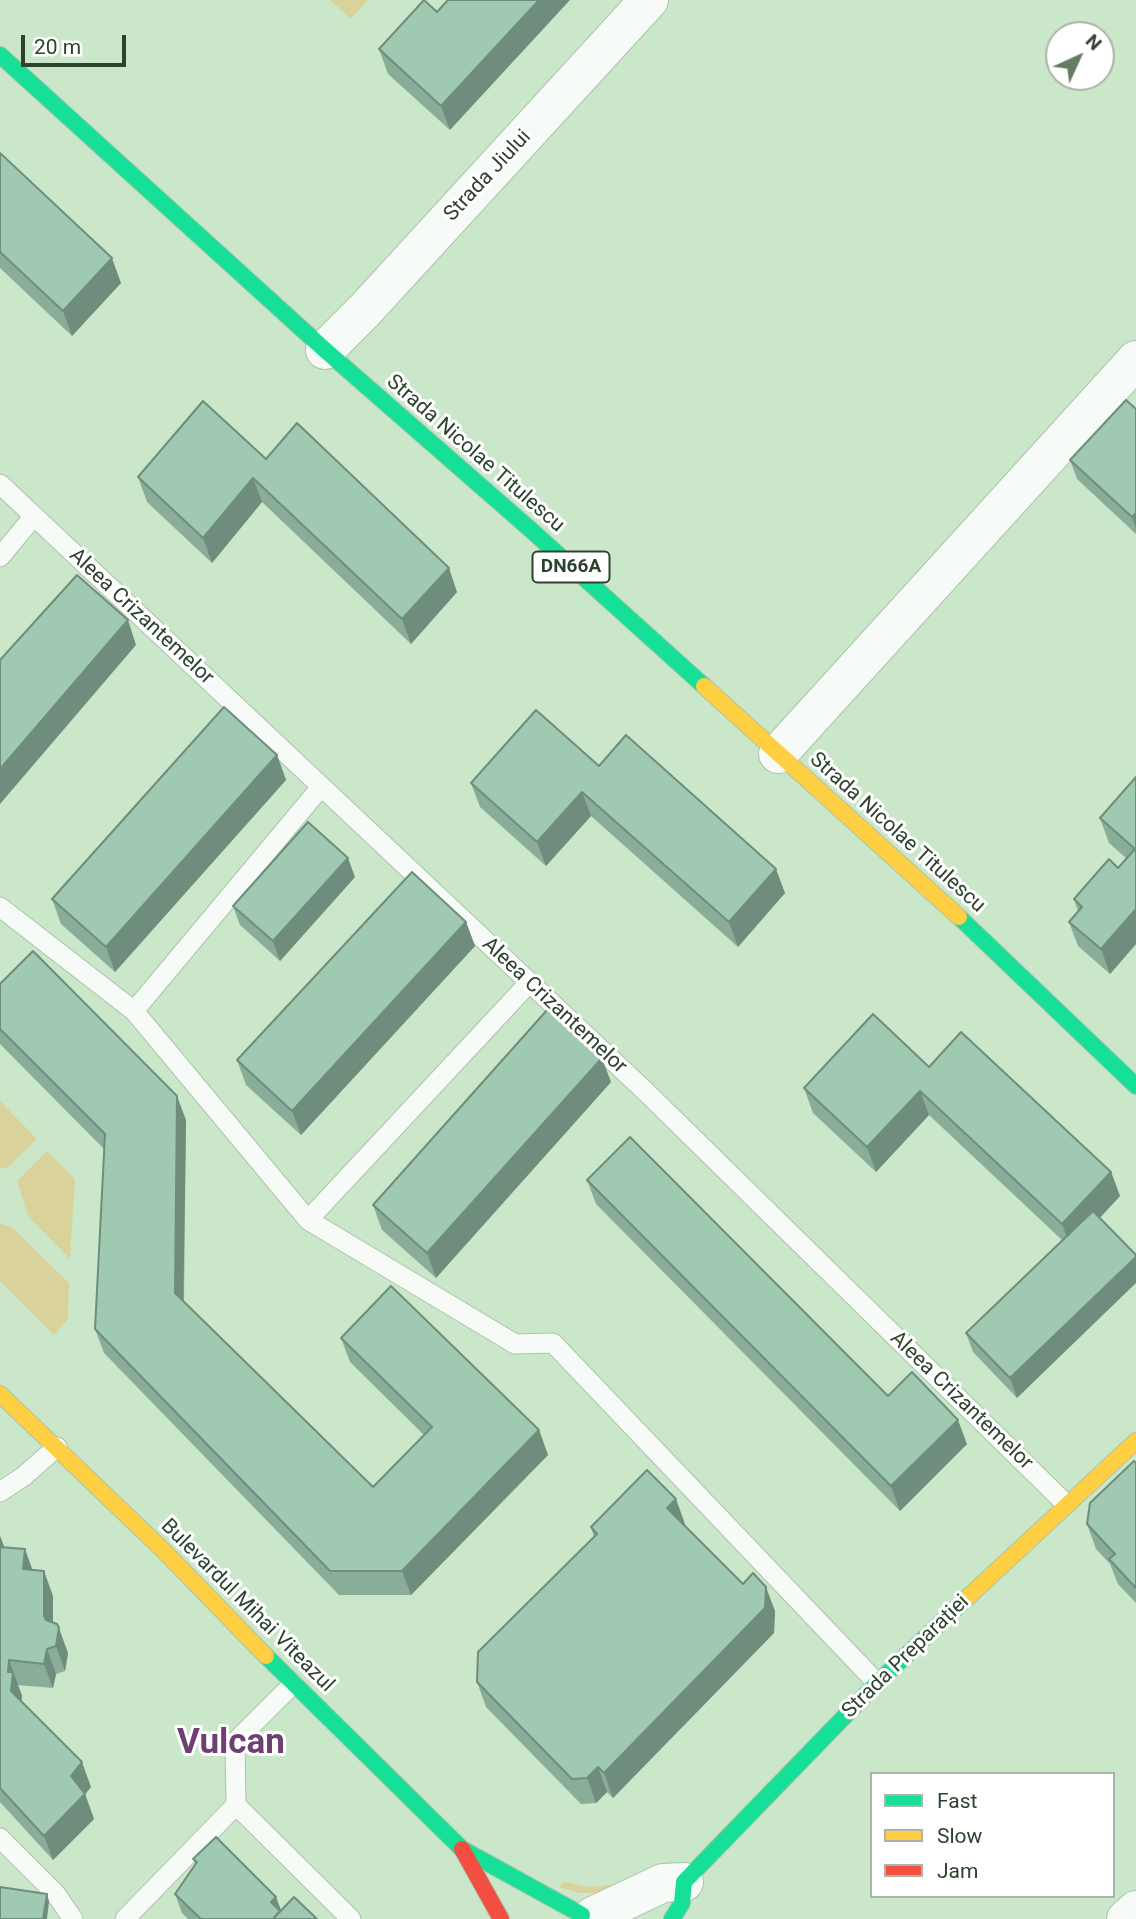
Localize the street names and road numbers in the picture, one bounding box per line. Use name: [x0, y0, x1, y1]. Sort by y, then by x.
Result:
street label: Strada Jiului: [439, 125, 537, 227]
street label: Strada Nicolae Titulescu: [381, 370, 569, 538]
street label: Aleea Crizantemelor: [63, 543, 219, 691]
road number: DN66A: [532, 552, 610, 582]
street label: Strada Nicolae Titulescu: [804, 747, 990, 919]
street label: Aleea Crizantemelor: [476, 932, 632, 1080]
street label: Aleea Crizantemelor: [884, 1326, 1038, 1476]
street label: Bulevardul Mihai Viteazul: [155, 1514, 339, 1698]
street label: Strada Preparației: [837, 1590, 975, 1724]

